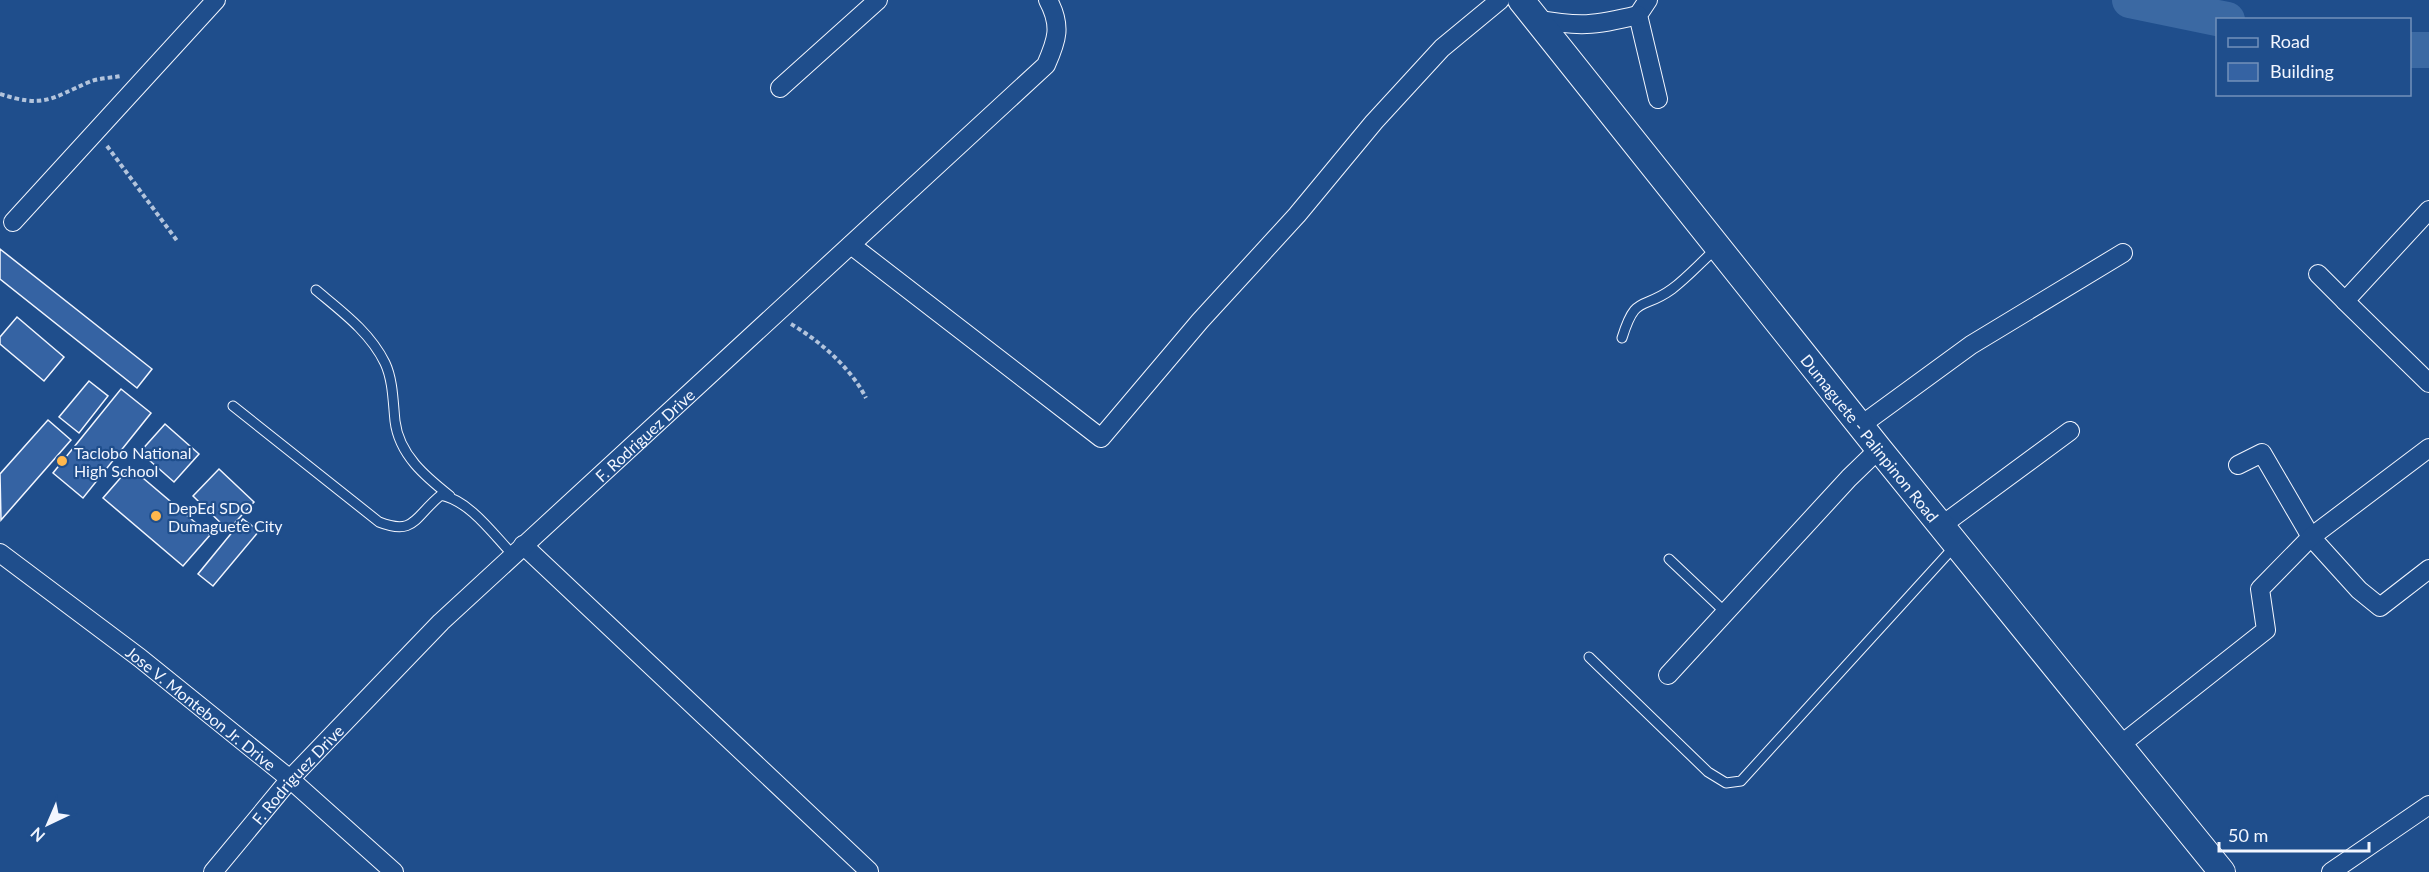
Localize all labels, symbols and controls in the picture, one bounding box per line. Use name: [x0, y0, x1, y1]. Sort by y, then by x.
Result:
legend: [2216, 18, 2411, 96]
text: Road: [2270, 30, 2310, 52]
text: Building: [2270, 60, 2334, 82]
street label: Dumaguete - Palinpinon Road: [1797, 350, 1943, 525]
street label: F. Rodriguez Drive: [591, 384, 698, 485]
place label: Taclobo National High School: [74, 443, 192, 480]
marker: Taclobo National High School: [55, 454, 69, 468]
place label: DepEd SDO Dumaguete City: [168, 498, 283, 535]
marker: DepEd SDO Dumaguete City: [149, 509, 163, 523]
street label: Jose V. Montebon Jr. Drive: [123, 642, 280, 774]
street label: F. Rodriguez Drive: [247, 720, 347, 828]
north arrow: [18, 794, 78, 854]
scale bar: [2219, 815, 2369, 853]
text: N: [26, 824, 48, 846]
text: 50 m: [2228, 824, 2268, 846]

